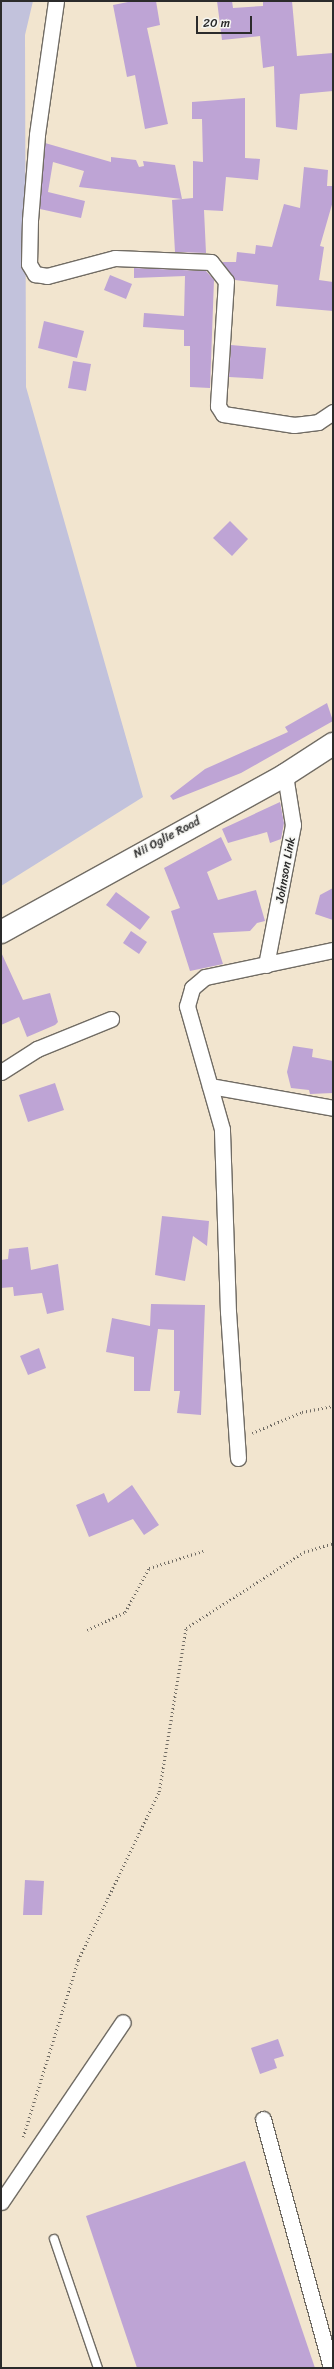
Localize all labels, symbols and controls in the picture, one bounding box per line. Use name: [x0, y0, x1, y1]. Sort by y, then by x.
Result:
scale bar: [198, 8, 254, 34]
text: 20 m: [203, 12, 230, 34]
street label: Nii Oglie Road: [131, 814, 203, 862]
street label: Johnson Link: [273, 836, 299, 904]

